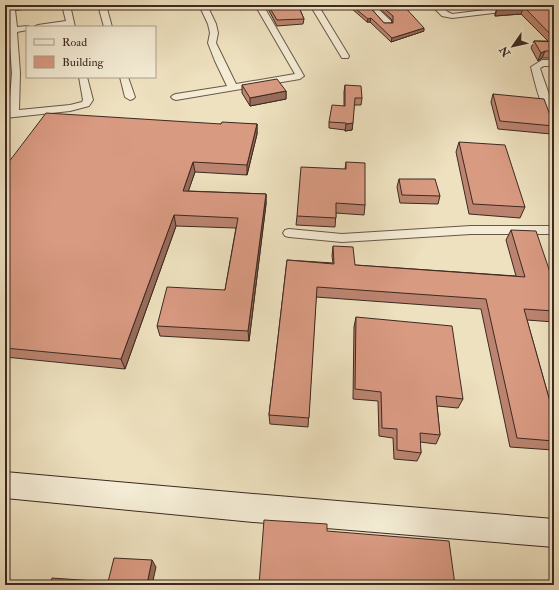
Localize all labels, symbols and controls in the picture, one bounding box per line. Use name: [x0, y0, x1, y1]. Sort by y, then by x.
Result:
legend: [26, 26, 156, 78]
north arrow: [493, 26, 533, 66]
text: Road: [62, 35, 87, 50]
text: N: [496, 43, 514, 60]
text: Building: [62, 55, 105, 70]

